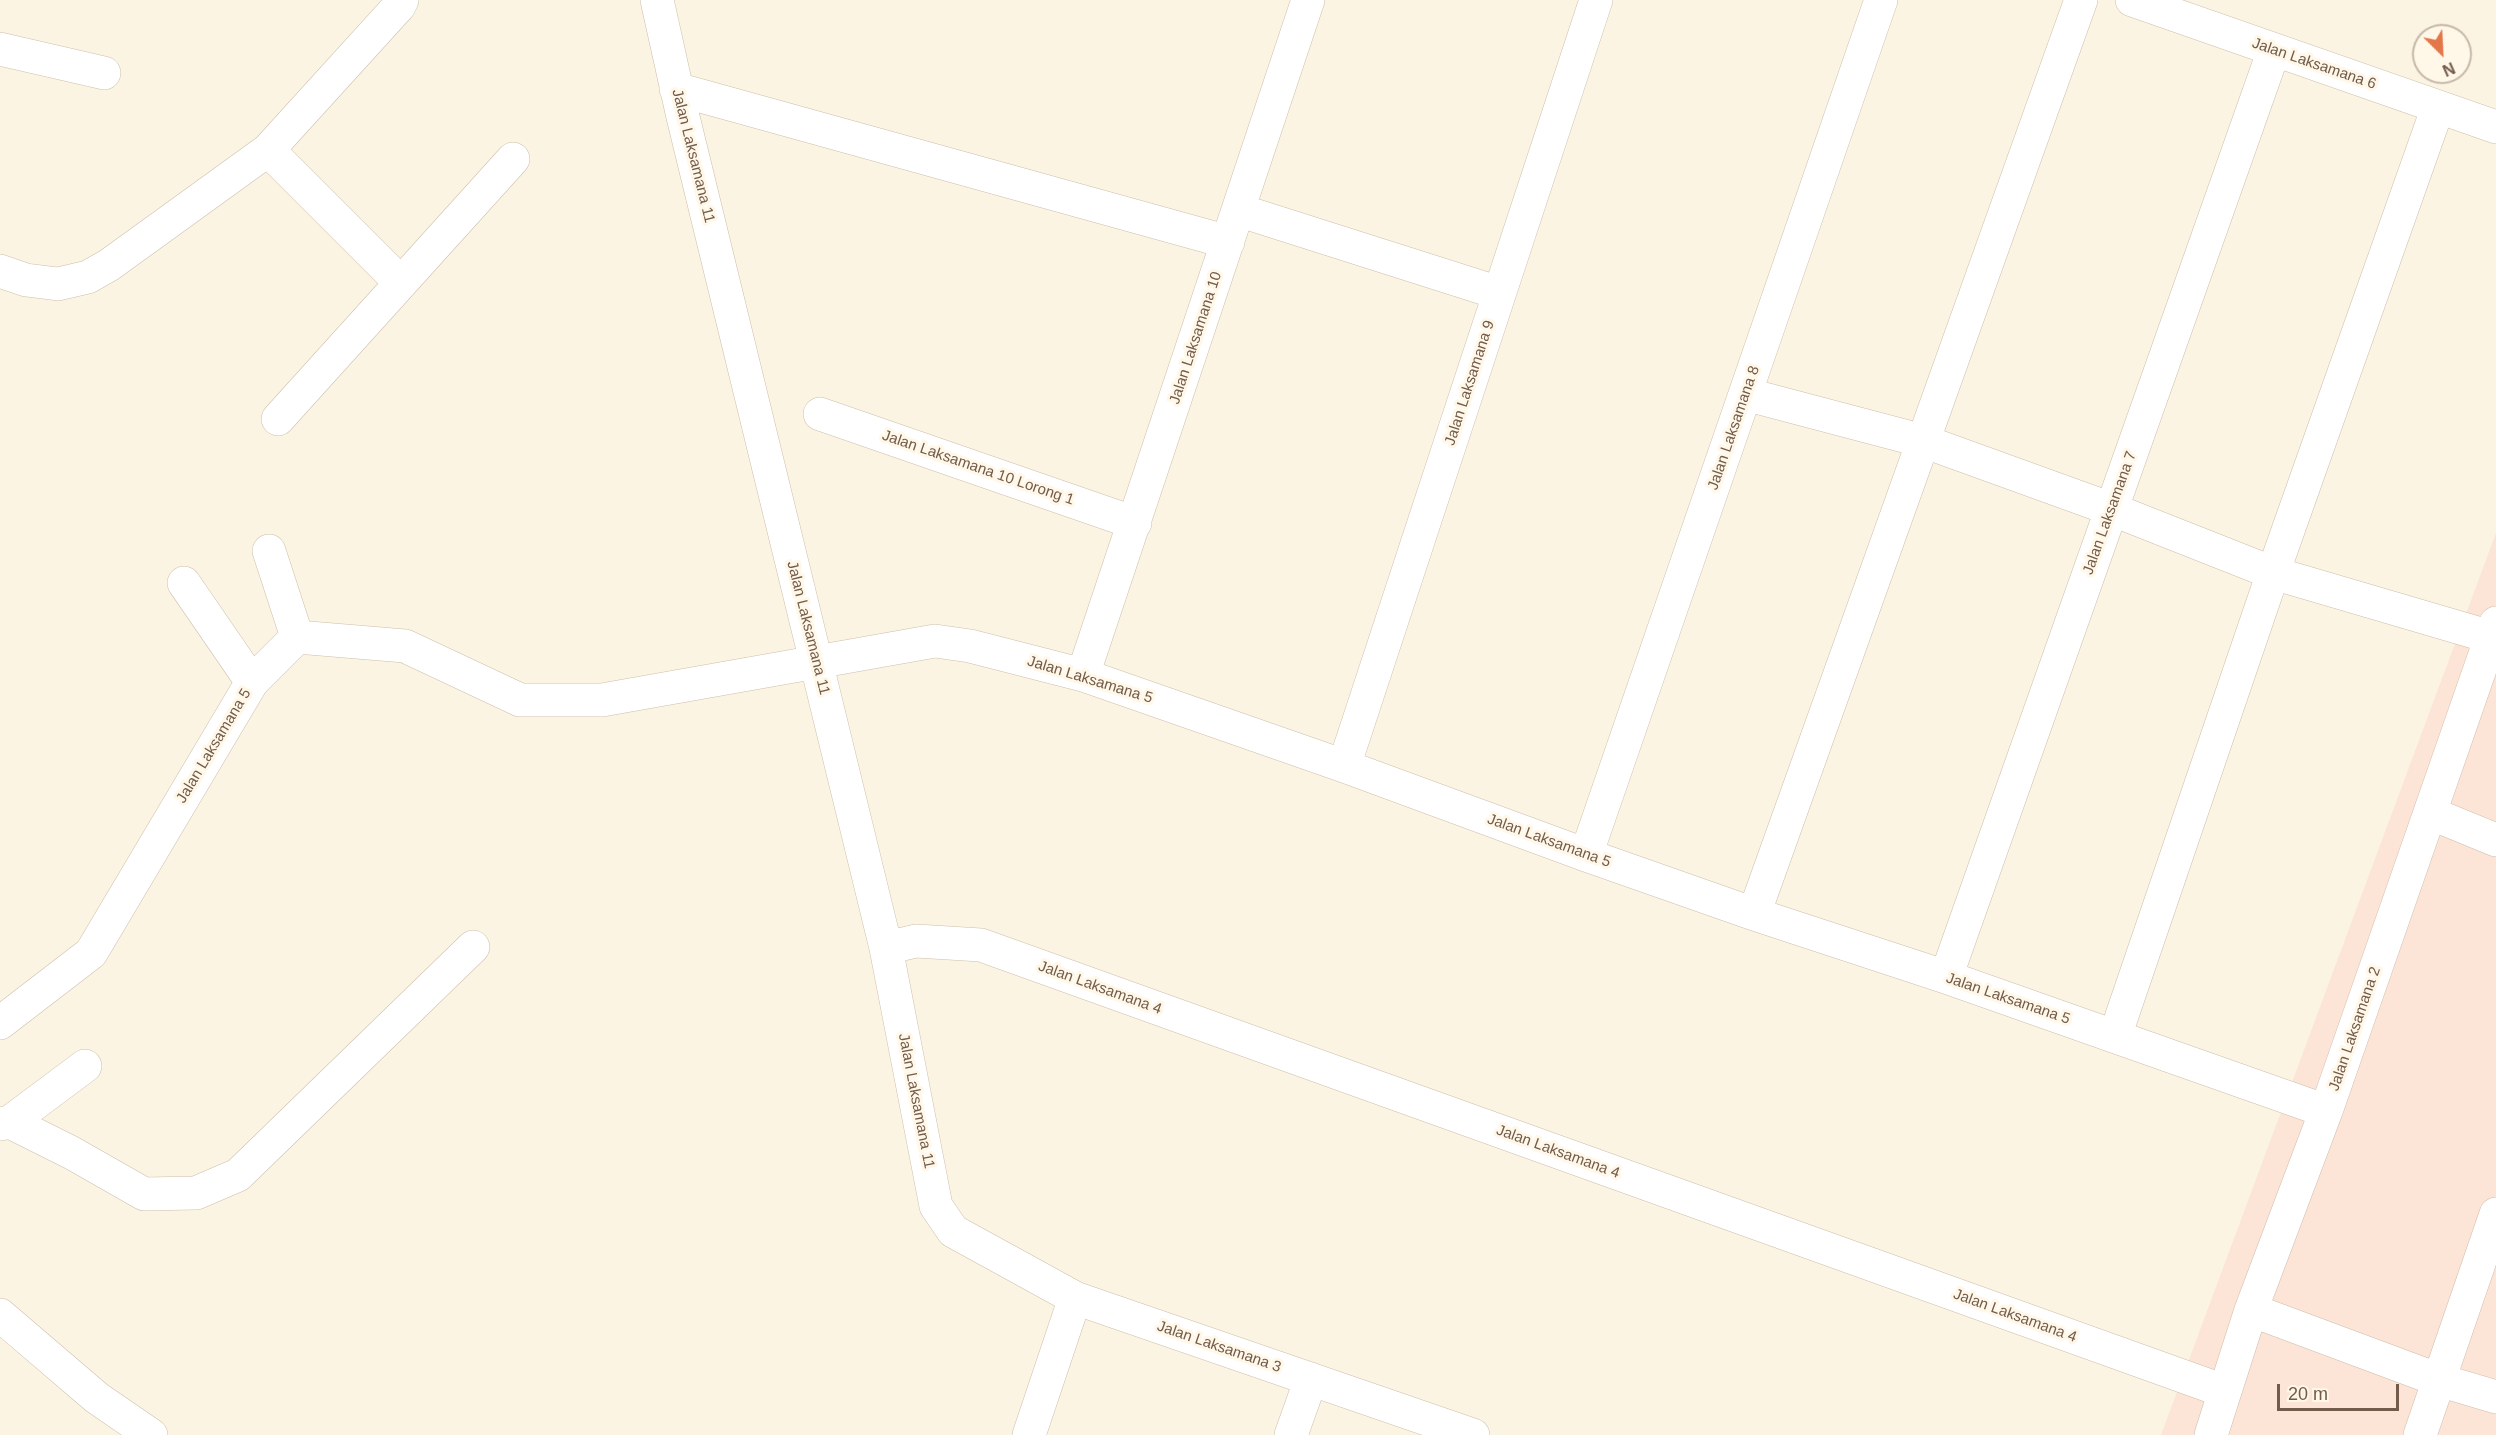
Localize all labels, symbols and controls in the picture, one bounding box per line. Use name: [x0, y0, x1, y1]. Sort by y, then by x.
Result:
north arrow: [2412, 24, 2472, 84]
street label: Jalan Laksamana 6: [2250, 34, 2378, 94]
text: N: [2440, 59, 2457, 79]
street label: Jalan Laksamana 11: [668, 87, 718, 225]
street label: Jalan Laksamana 10: [1166, 269, 1226, 407]
street label: Jalan Laksamana 9: [1441, 318, 1499, 448]
street label: Jalan Laksamana 8: [1704, 364, 1764, 492]
street label: Jalan Laksamana 10 Lorong 1: [880, 427, 1076, 509]
street label: Jalan Laksamana 7: [2079, 449, 2141, 577]
street label: Jalan Laksamana 11: [783, 559, 833, 697]
street label: Jalan Laksamana 5: [1025, 652, 1155, 708]
street label: Jalan Laksamana 5: [173, 686, 255, 806]
street label: Jalan Laksamana 5: [1485, 810, 1613, 872]
street label: Jalan Laksamana 4: [1036, 957, 1164, 1019]
street label: Jalan Laksamana 2: [2325, 965, 2385, 1093]
street label: Jalan Laksamana 5: [1944, 969, 2072, 1029]
street label: Jalan Laksamana 11: [894, 1032, 938, 1170]
street label: Jalan Laksamana 4: [1494, 1121, 1622, 1183]
street label: Jalan Laksamana 4: [1951, 1285, 2079, 1347]
street label: Jalan Laksamana 3: [1155, 1317, 1283, 1377]
scale bar: [2280, 1372, 2402, 1410]
text: 20 m: [2288, 1384, 2328, 1404]

